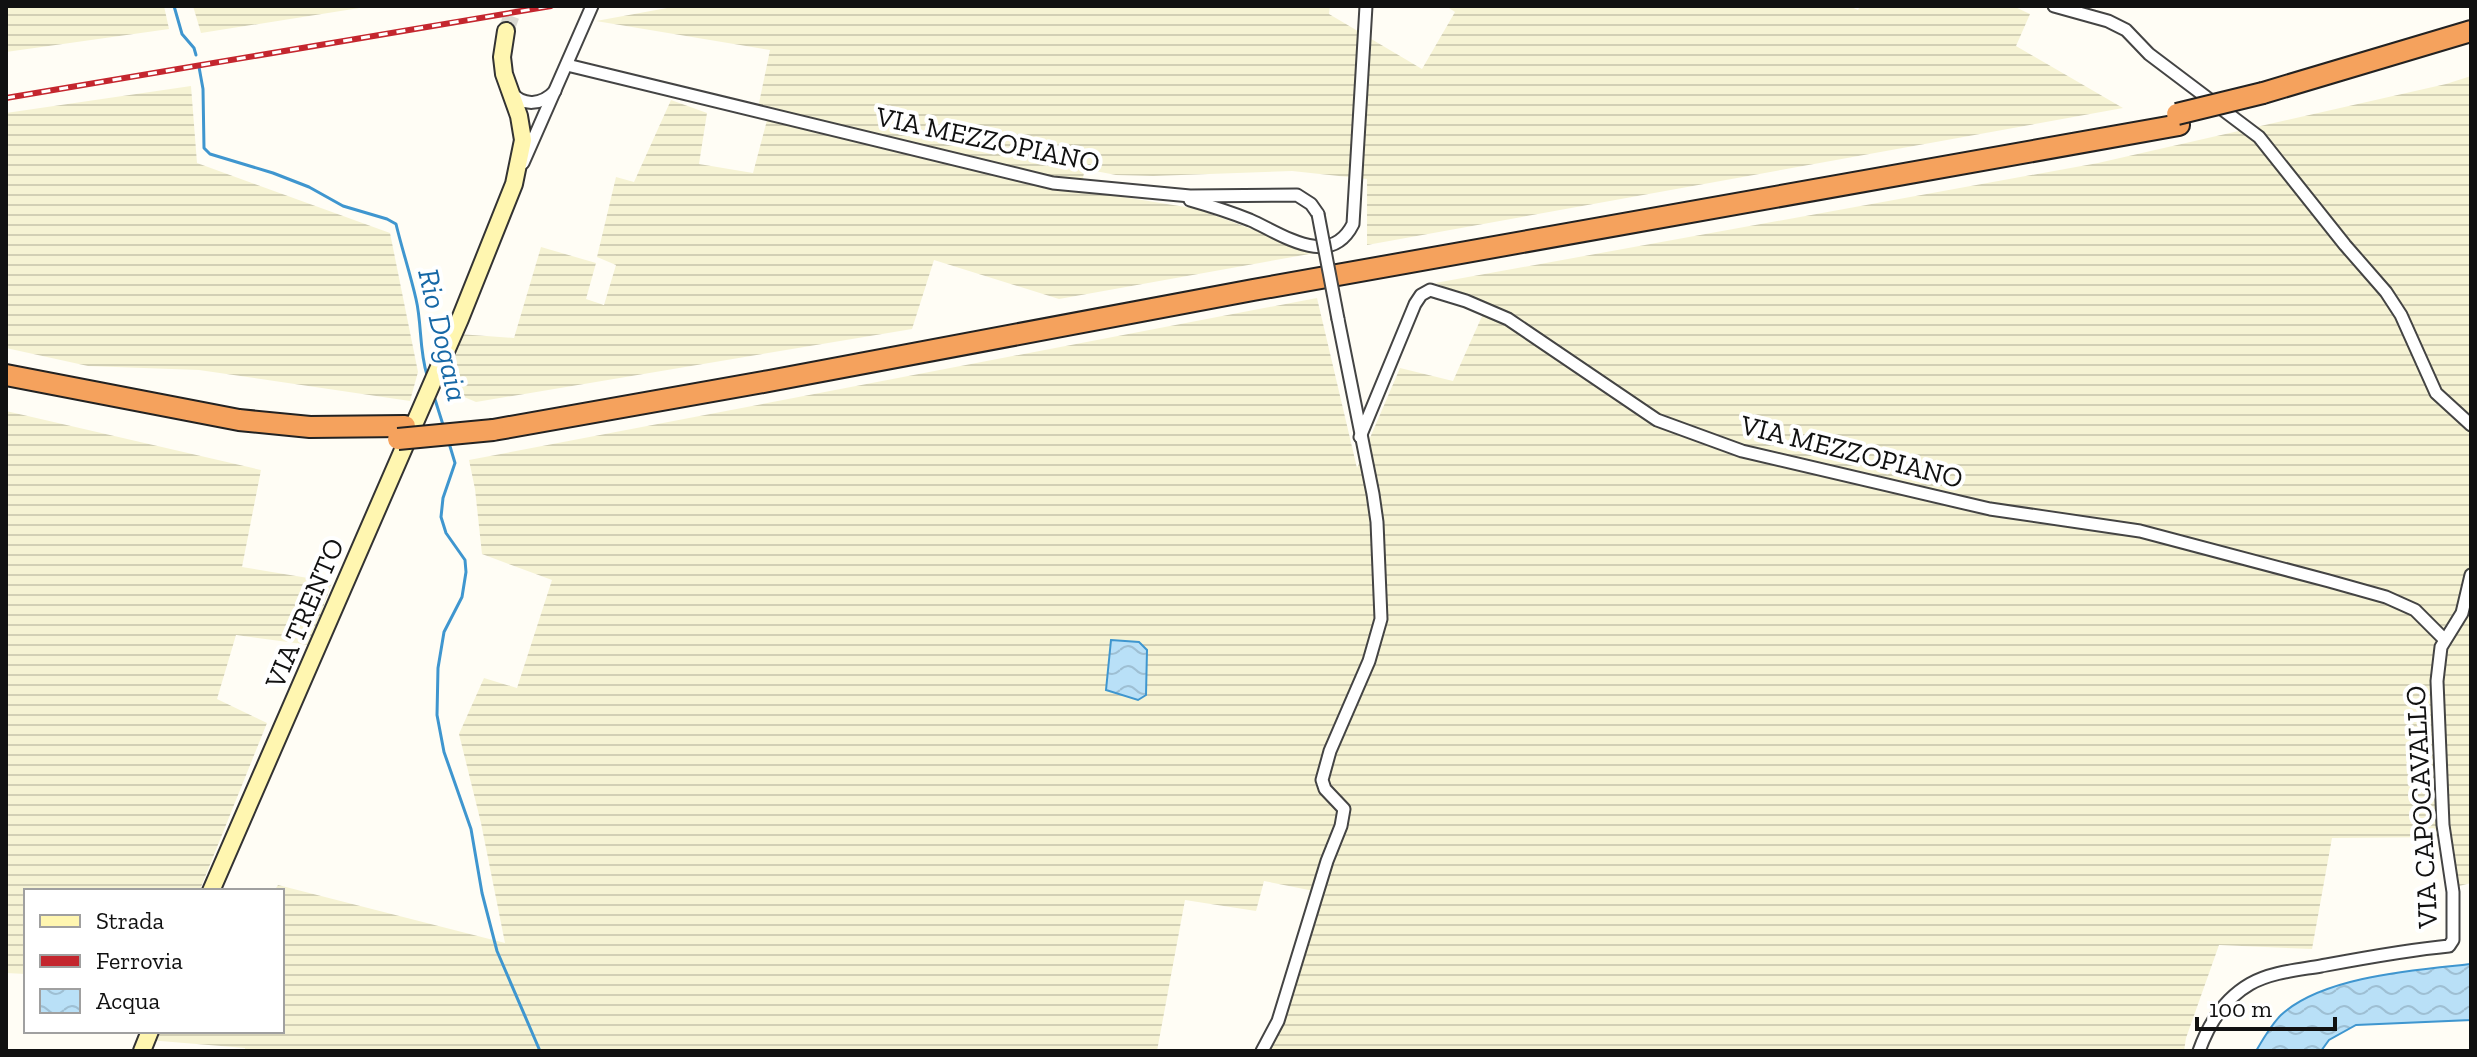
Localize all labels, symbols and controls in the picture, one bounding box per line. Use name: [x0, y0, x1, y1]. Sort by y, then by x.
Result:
street label: VIA MEZZOPIANO: [872, 99, 1103, 179]
water label: Rio Dogaia: [410, 265, 476, 405]
street label: VIA MEZZOPIANO: [1736, 408, 1966, 495]
street label: VIA TRENTO: [258, 533, 351, 694]
street label: VIA CAPOCAVALLO: [2399, 685, 2444, 930]
legend: [24, 889, 284, 1033]
text: Strada: [96, 906, 165, 935]
text: Ferrovia: [96, 946, 183, 975]
scale bar: [2197, 981, 2335, 1031]
text: Acqua: [96, 986, 161, 1015]
text: 100 m: [2209, 994, 2272, 1023]

